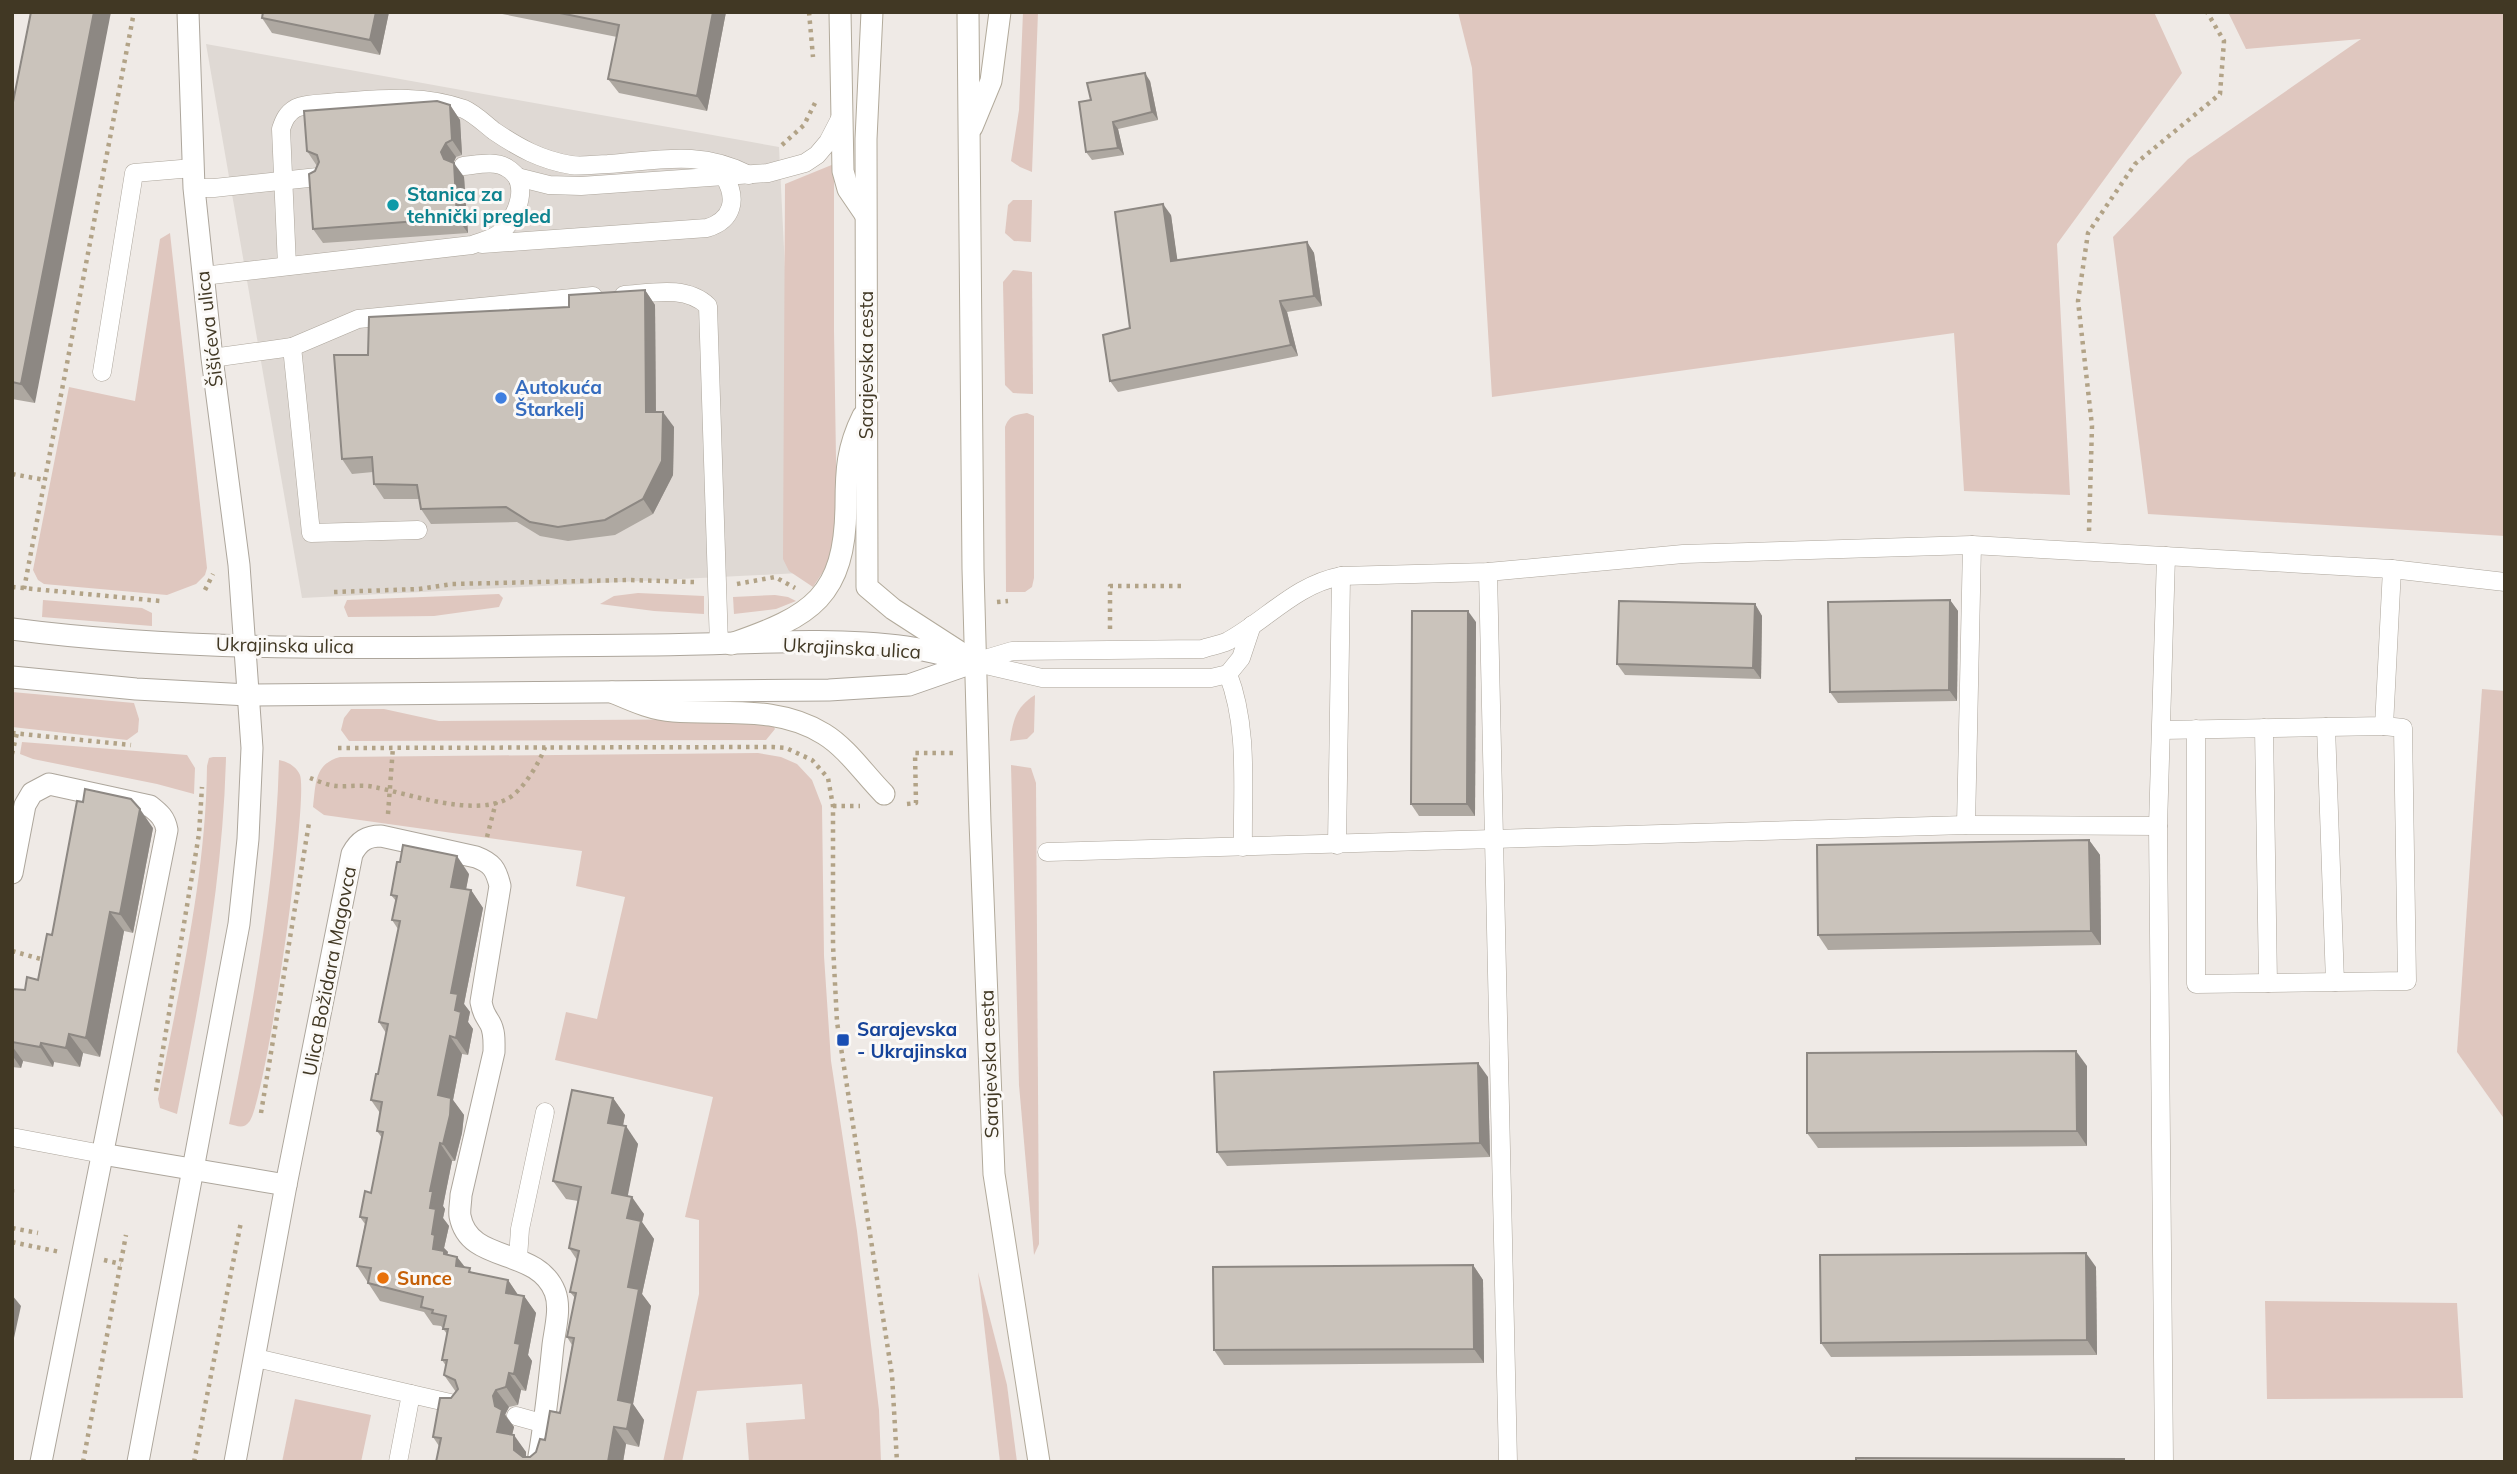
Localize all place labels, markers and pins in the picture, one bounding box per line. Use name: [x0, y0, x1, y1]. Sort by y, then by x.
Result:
place label: Stanica za tehnički pregled: [407, 182, 551, 228]
marker: Stanica za tehnički pregled: [385, 197, 401, 213]
place label: Autokuća Štarkelj: [515, 375, 602, 421]
marker: Autokuća Štarkelj: [493, 390, 509, 406]
place label: Sarajevska - Ukrajinska: [857, 1017, 967, 1063]
marker: Sarajevska - Ukrajinska: [835, 1032, 851, 1048]
place label: Sunce: [397, 1266, 452, 1290]
marker: Sunce: [375, 1270, 391, 1286]

